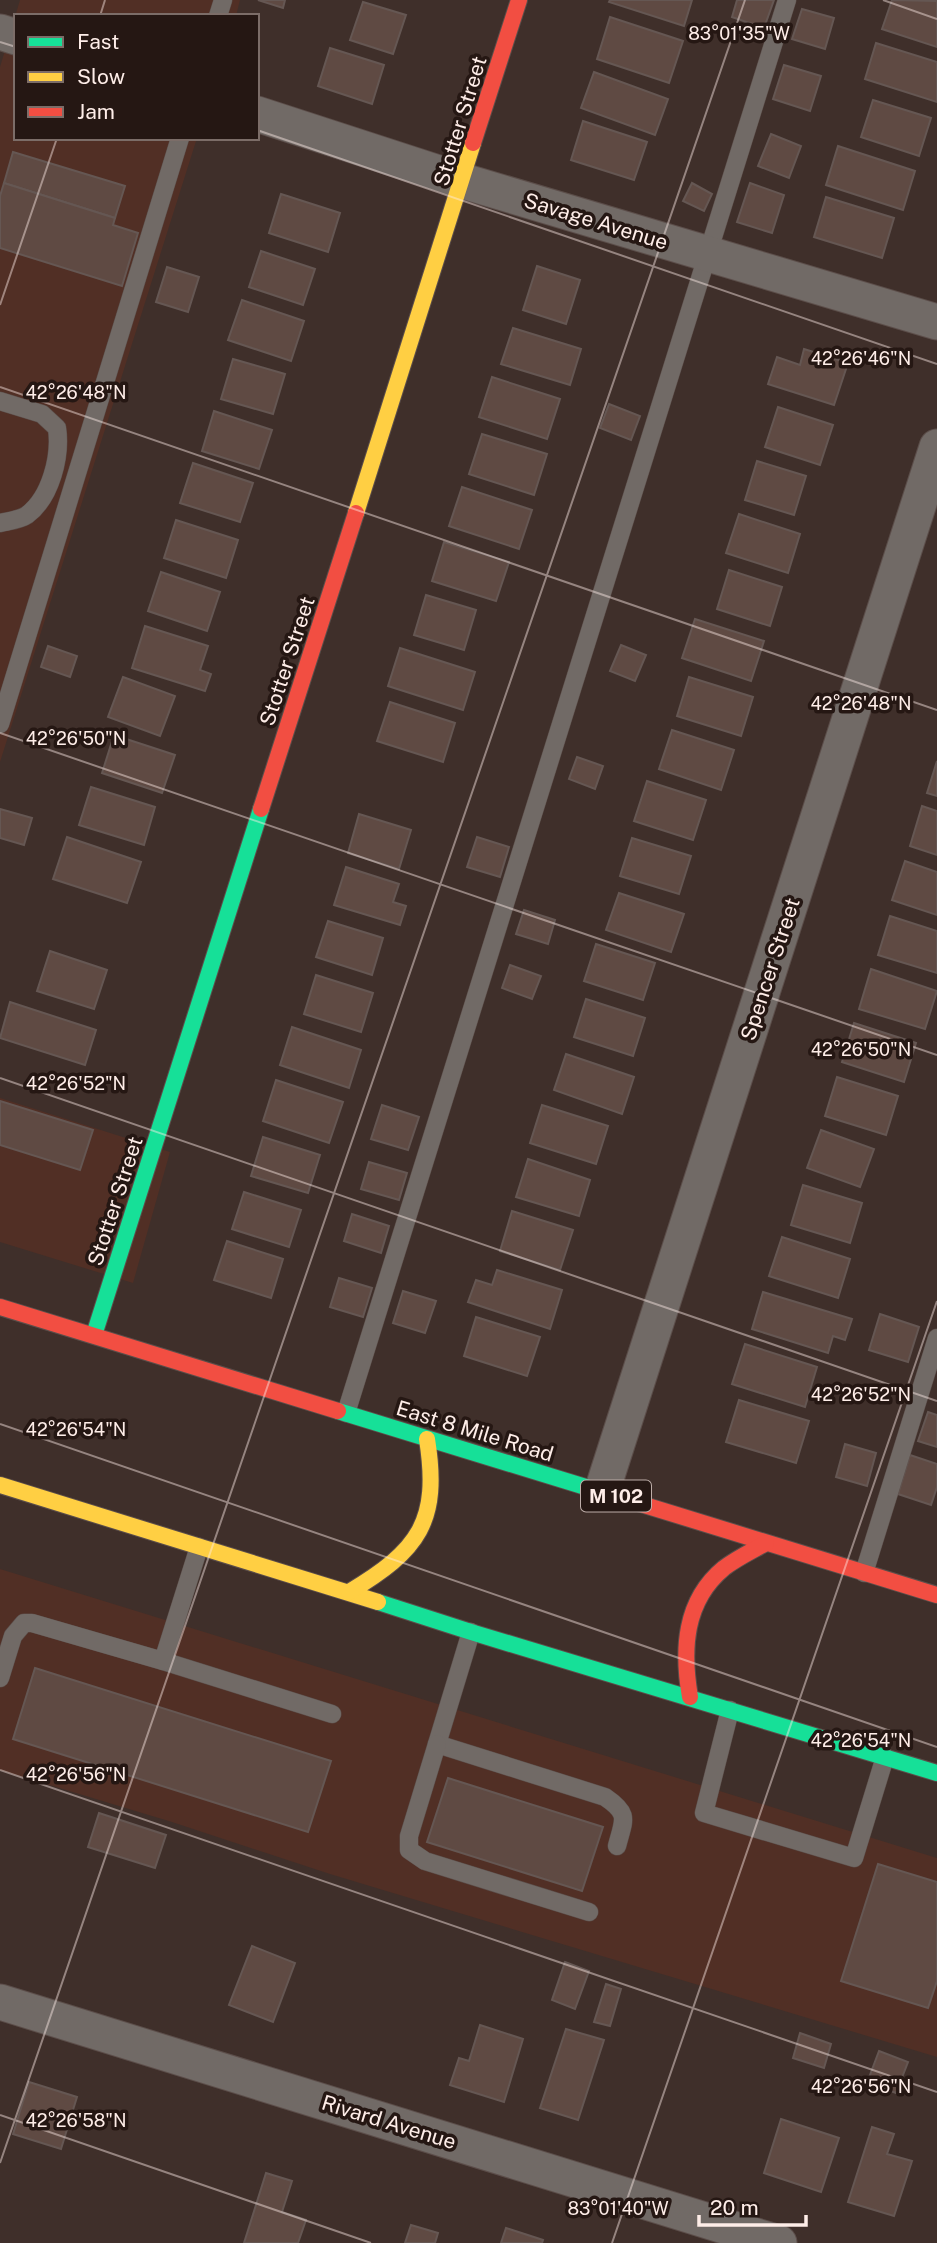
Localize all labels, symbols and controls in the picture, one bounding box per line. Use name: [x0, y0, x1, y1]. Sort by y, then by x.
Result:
legend: [14, 14, 259, 140]
text: 83°01'35"W: [688, 23, 790, 44]
text: Fast: [77, 29, 119, 54]
street label: Stotter Street: [428, 53, 492, 189]
text: Slow: [77, 64, 125, 89]
text: Jam: [77, 99, 115, 124]
street label: Savage Avenue: [521, 187, 671, 255]
text: 42°26'46"N: [811, 348, 911, 369]
text: 42°26'48"N: [26, 382, 126, 403]
street label: Stotter Street: [254, 593, 320, 729]
text: 42°26'48"N: [811, 693, 911, 714]
text: 42°26'50"N: [26, 728, 126, 749]
street label: Spencer Street: [735, 895, 805, 1043]
text: 42°26'50"N: [811, 1039, 911, 1060]
text: 42°26'52"N: [26, 1073, 126, 1094]
street label: Stotter Street: [82, 1133, 148, 1269]
text: 42°26'52"N: [811, 1384, 911, 1405]
street label: East 8 Mile Road: [393, 1395, 557, 1467]
text: 42°26'54"N: [26, 1419, 126, 1440]
road number: M 102: [581, 1480, 651, 1512]
text: 42°26'54"N: [811, 1730, 911, 1751]
text: 42°26'56"N: [26, 1764, 126, 1785]
text: 42°26'56"N: [811, 2076, 911, 2097]
street label: Rivard Avenue: [319, 2090, 459, 2154]
text: 42°26'58"N: [25, 2110, 127, 2131]
scale bar: [699, 2184, 806, 2228]
text: 20 m: [710, 2195, 759, 2220]
text: 83°01'40"W: [567, 2198, 669, 2219]

